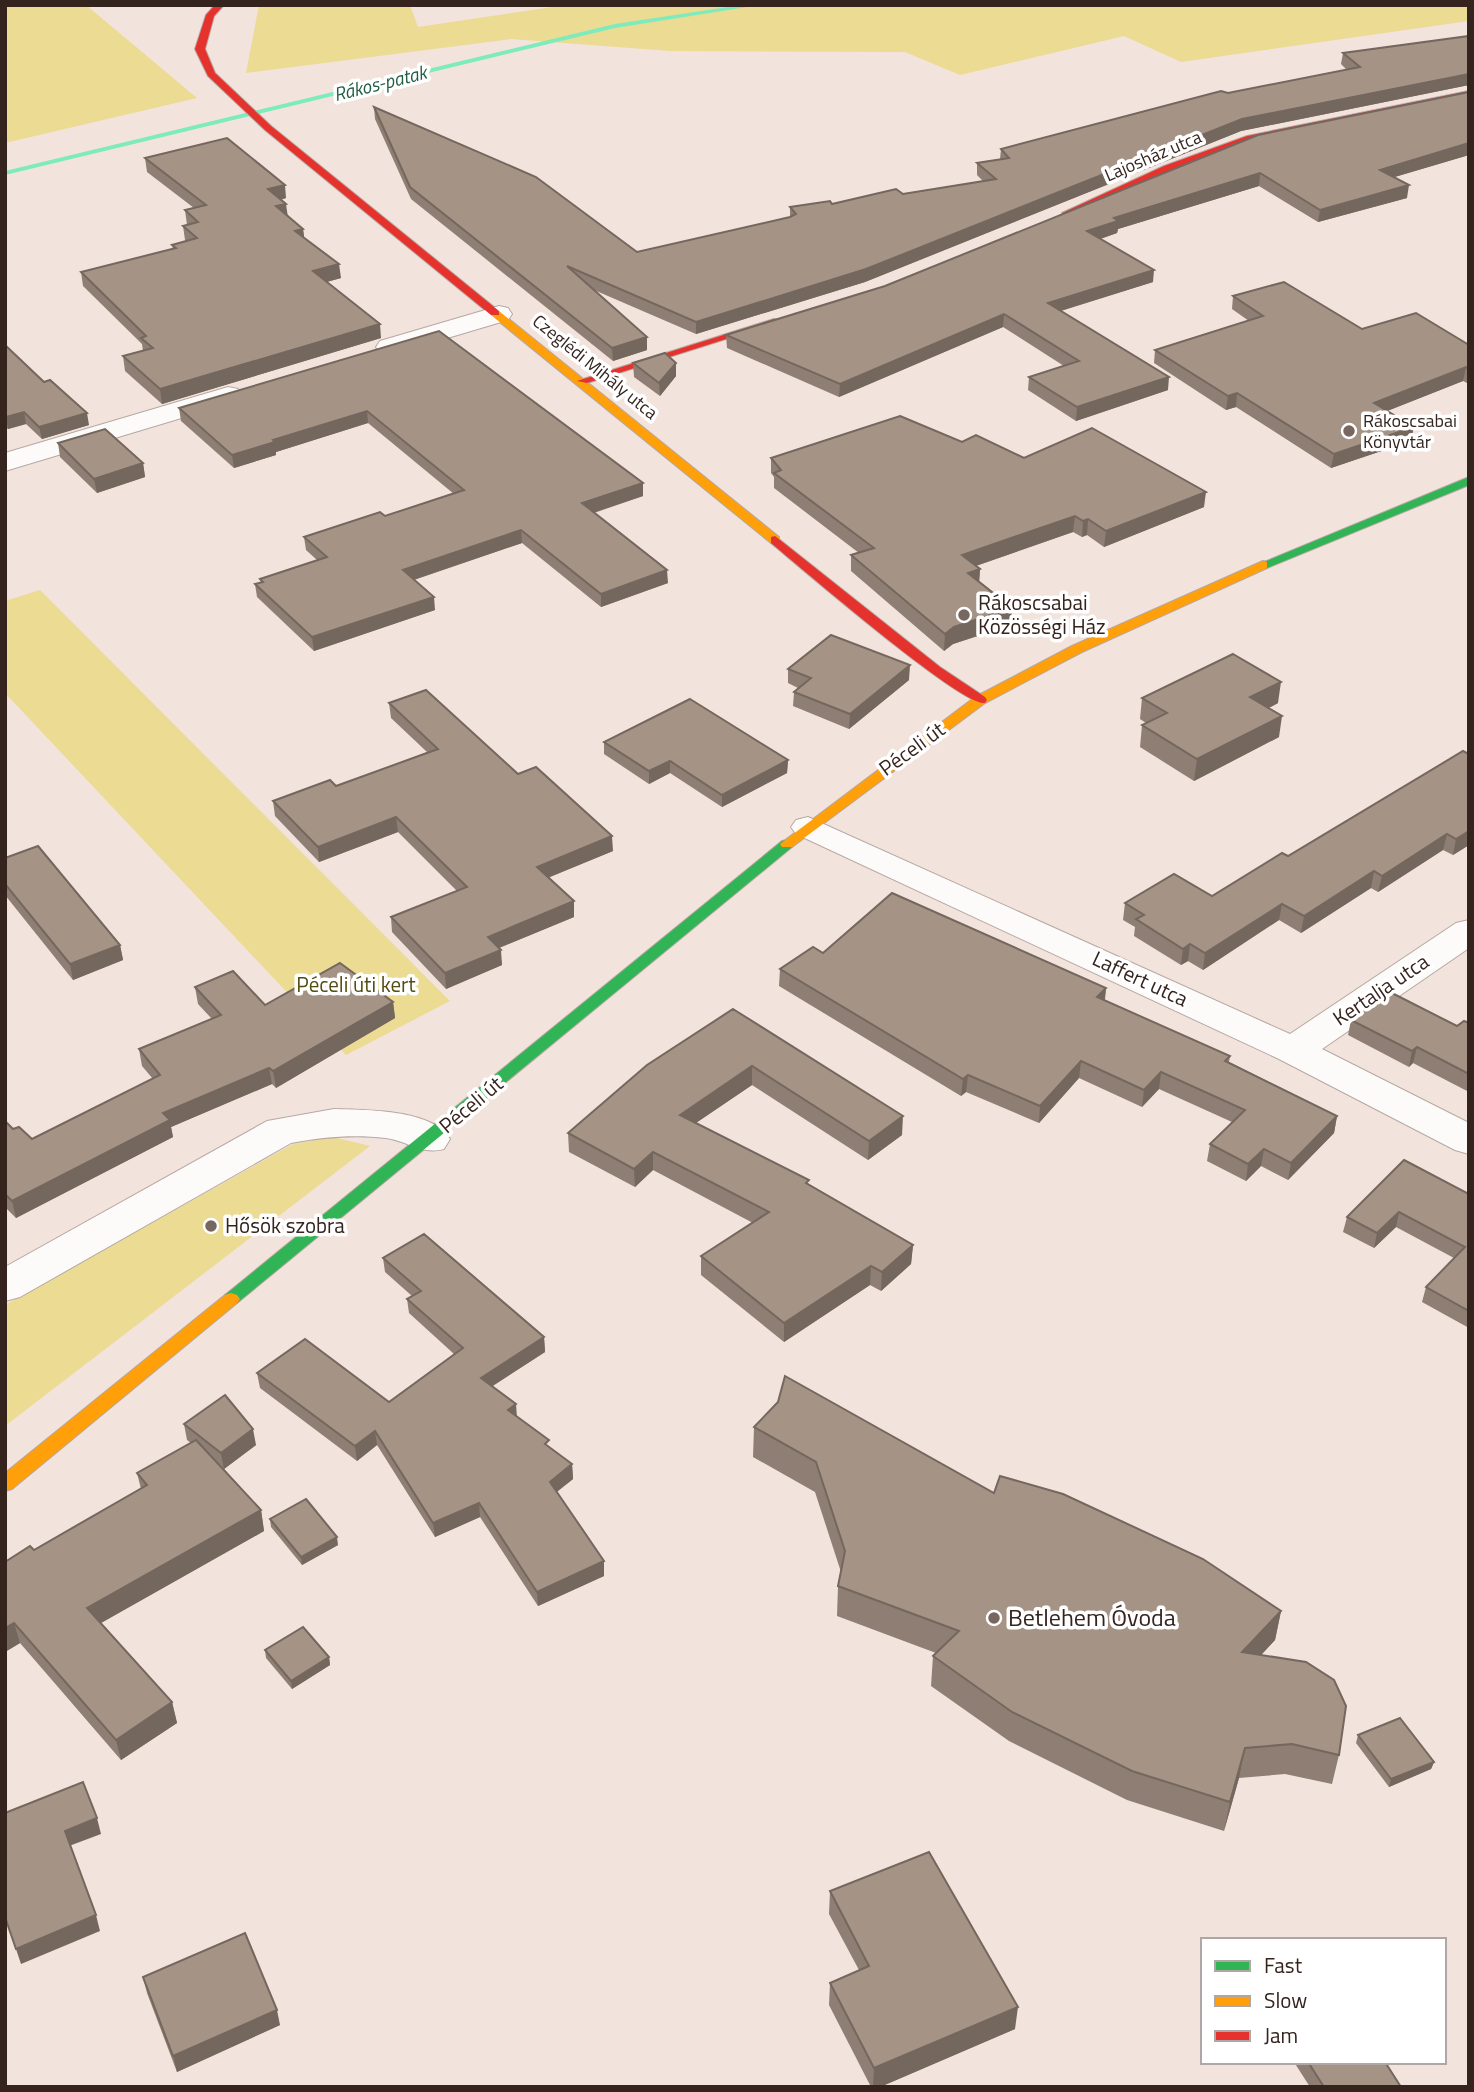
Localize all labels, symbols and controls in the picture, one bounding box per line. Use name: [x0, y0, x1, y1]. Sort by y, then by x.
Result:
water label: Rákos-patak: [330, 56, 432, 108]
street label: Lajosház utca: [1100, 123, 1206, 188]
street label: Czeglédi Mihály utca: [527, 308, 664, 426]
place label: Rákoscsabai Könyvtár: [1363, 407, 1457, 455]
marker: Rákoscsabai Könyvtár: [1341, 423, 1357, 439]
place label: Rákoscsabai Közösségi Ház: [978, 586, 1106, 642]
marker: Rákoscsabai Közösségi Ház: [956, 607, 972, 623]
street label: Péceli út: [872, 713, 952, 783]
street label: Laffert utca: [1087, 942, 1194, 1014]
street label: Kertalja utca: [1326, 945, 1435, 1033]
park label: Péceli úti kert: [296, 968, 416, 1000]
street label: Péceli út: [431, 1067, 510, 1141]
place label: Hősök szobra: [225, 1209, 345, 1241]
marker: Hősök szobra: [203, 1218, 219, 1234]
place label: Betlehem Óvoda: [1008, 1599, 1176, 1635]
marker: Betlehem Óvoda: [986, 1610, 1002, 1626]
legend: [1201, 1938, 1446, 2064]
text: Fast: [1264, 1949, 1303, 1981]
text: Slow: [1264, 1984, 1307, 2016]
text: Jam: [1264, 2019, 1298, 2051]

